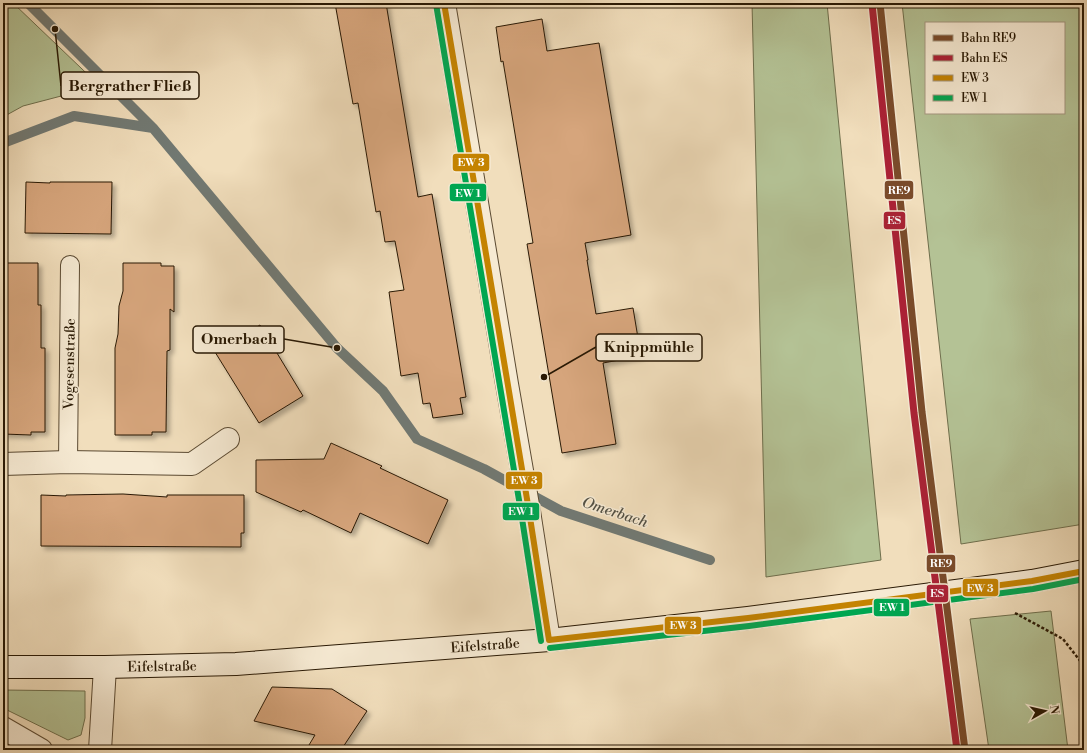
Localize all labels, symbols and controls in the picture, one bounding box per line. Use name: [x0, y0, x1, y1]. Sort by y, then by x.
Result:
legend: [925, 22, 1065, 114]
text: Bahn RE9: [960, 31, 1016, 46]
text: Bahn ES: [960, 51, 1008, 66]
text: EW 3: [961, 71, 989, 86]
callout: Bergrather Fließ: [61, 72, 199, 99]
text: Bergrather Fließ: [69, 77, 191, 96]
text: EW 1: [961, 91, 988, 106]
line badge: EW 3: [452, 153, 490, 172]
text: EW 3: [457, 156, 485, 170]
line badge: RE9: [884, 180, 914, 200]
line badge: EW 1: [449, 183, 487, 202]
text: RE9: [888, 184, 910, 198]
text: EW 1: [455, 187, 482, 201]
line badge: ES: [883, 211, 906, 230]
text: ES: [887, 214, 901, 228]
street label: Vogesenstraße: [60, 318, 80, 411]
callout: Omerbach: [193, 326, 284, 353]
text: Omerbach: [201, 330, 278, 349]
callout: Knippmühle: [596, 334, 702, 361]
text: Knippmühle: [604, 338, 694, 357]
line badge: EW 3: [505, 471, 543, 490]
text: EW 3: [510, 474, 538, 488]
water label: Omerbach: [580, 493, 651, 532]
line badge: EW 1: [502, 502, 540, 521]
text: EW 1: [508, 505, 535, 519]
line badge: RE9: [926, 554, 956, 573]
text: RE9: [930, 557, 952, 571]
line badge: EW 3: [962, 578, 999, 597]
text: EW 3: [966, 582, 994, 596]
line badge: ES: [926, 584, 949, 603]
text: ES: [930, 587, 944, 601]
line badge: EW 1: [873, 598, 910, 617]
text: EW 1: [879, 601, 906, 615]
line badge: EW 3: [664, 616, 702, 635]
text: EW 3: [669, 619, 697, 633]
street label: Eifelstraße: [450, 635, 520, 657]
street label: Eifelstraße: [127, 657, 197, 677]
north arrow: [1025, 691, 1065, 731]
text: N: [1046, 704, 1061, 715]

